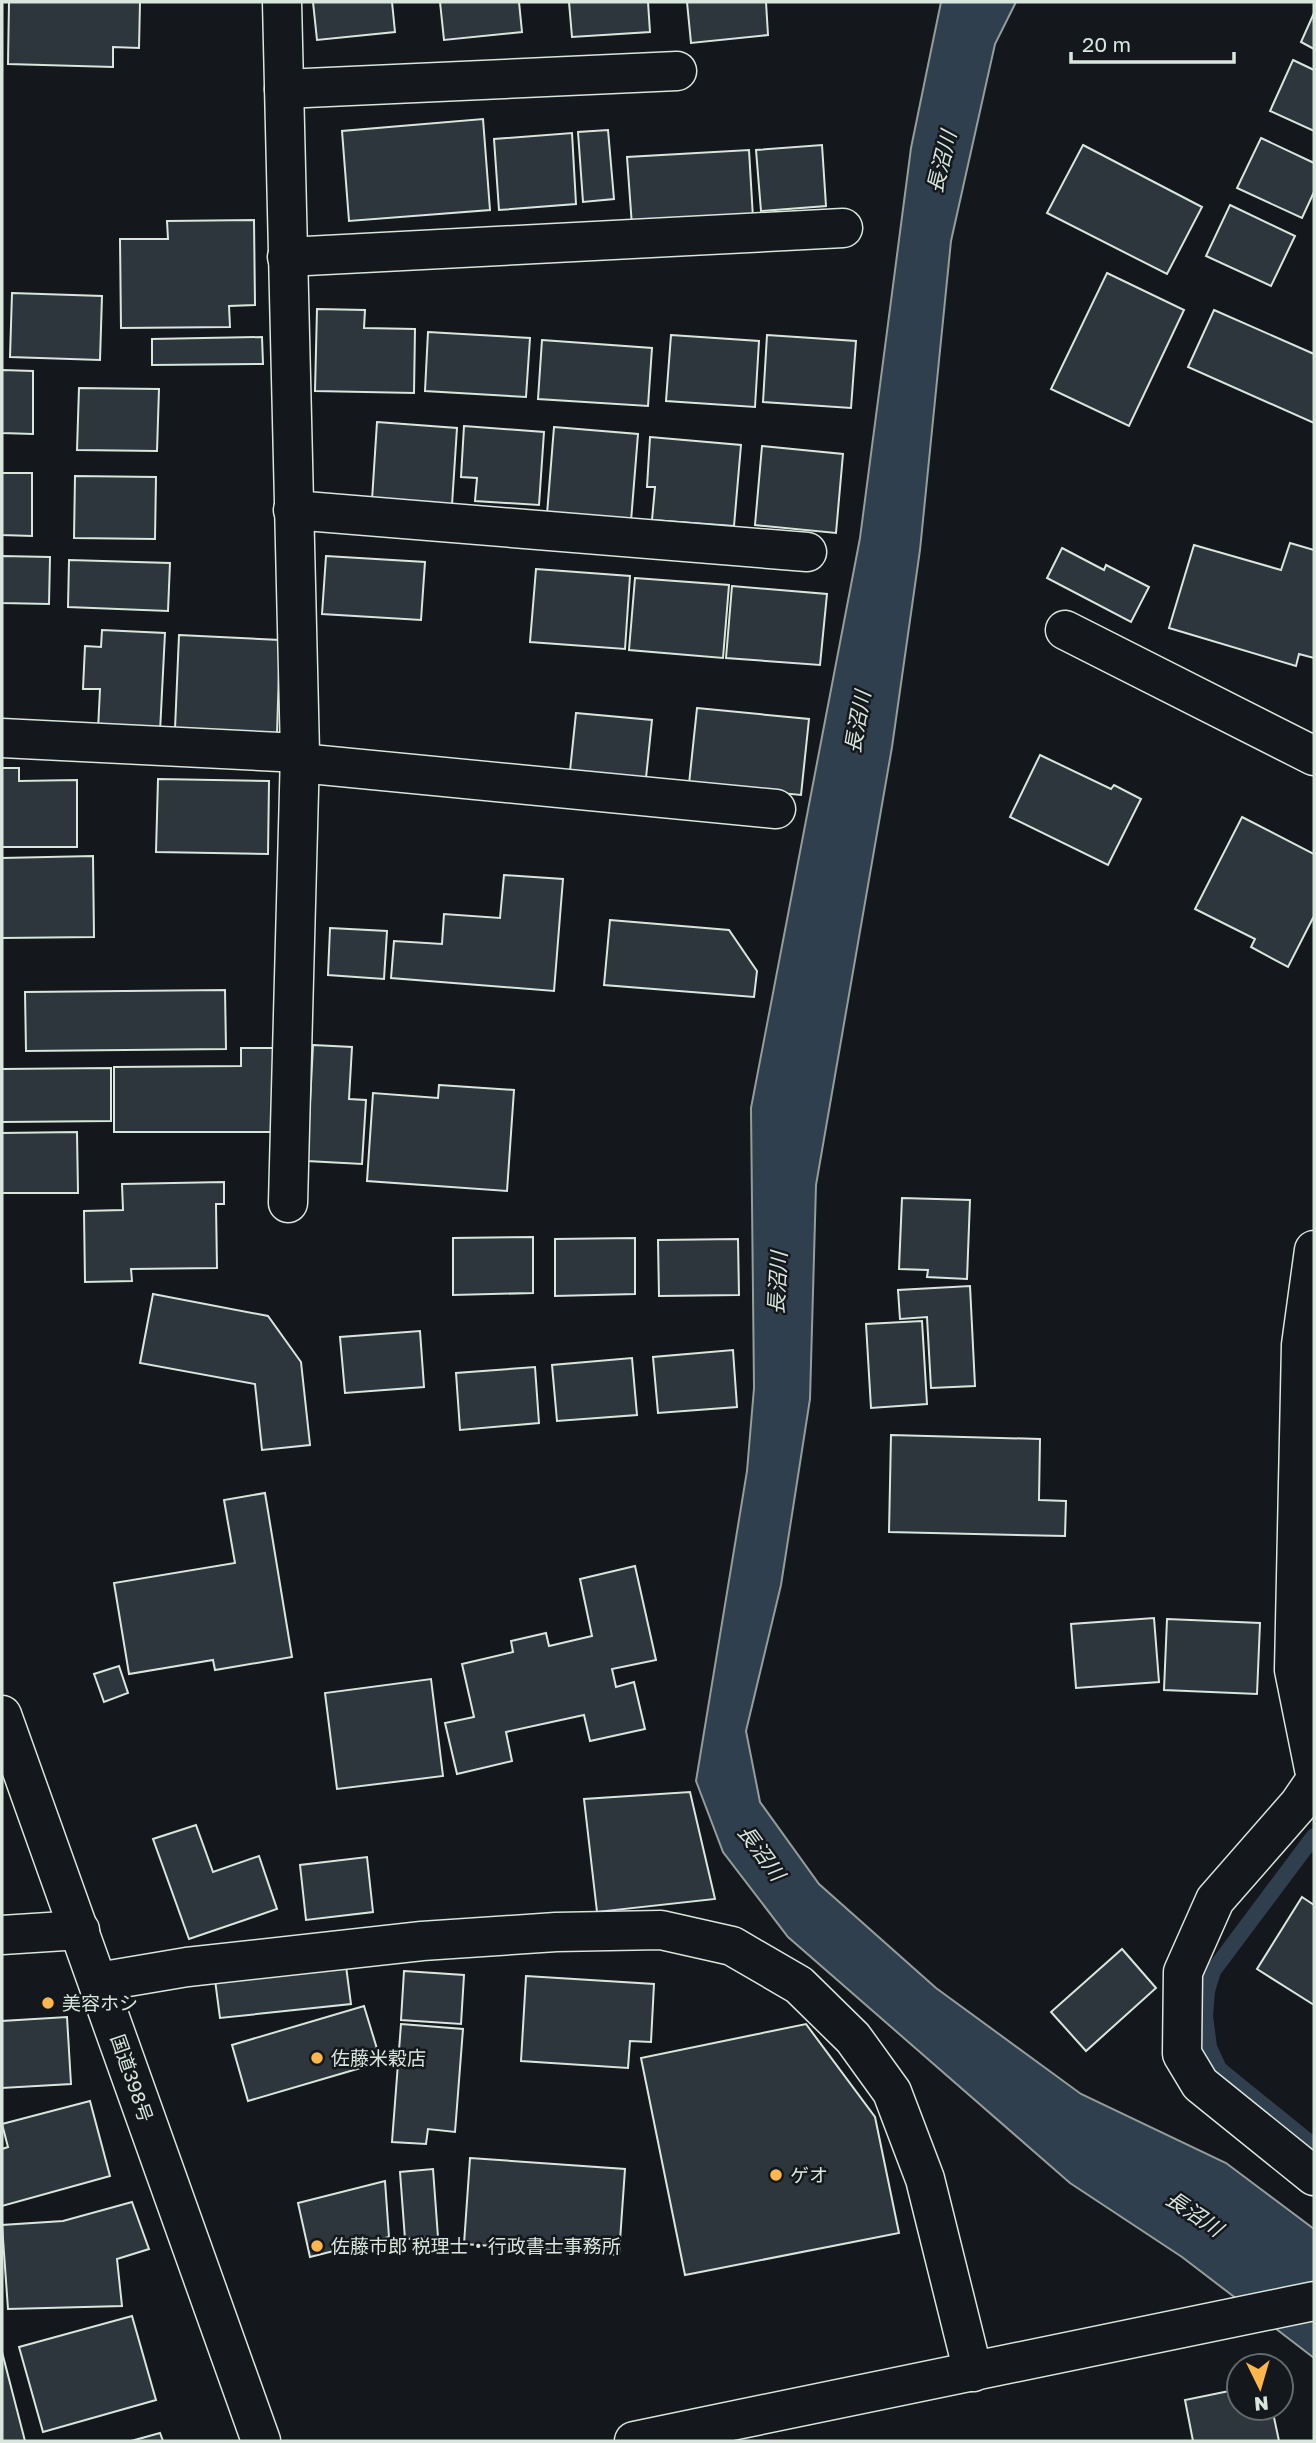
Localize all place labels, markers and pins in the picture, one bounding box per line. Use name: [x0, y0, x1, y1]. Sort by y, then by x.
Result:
place label: 美容ホシ: [62, 1991, 138, 2014]
marker: 美容ホシ: [40, 1995, 56, 2011]
place label: 佐藤米穀店: [331, 2046, 426, 2069]
marker: 佐藤米穀店: [309, 2050, 325, 2066]
place label: ゲオ: [790, 2163, 828, 2186]
marker: ゲオ: [768, 2167, 784, 2183]
place label: 佐藤市郎 税理士・行政書士事務所: [331, 2234, 621, 2257]
marker: 佐藤市郎 税理士・行政書士事務所: [309, 2238, 325, 2254]

